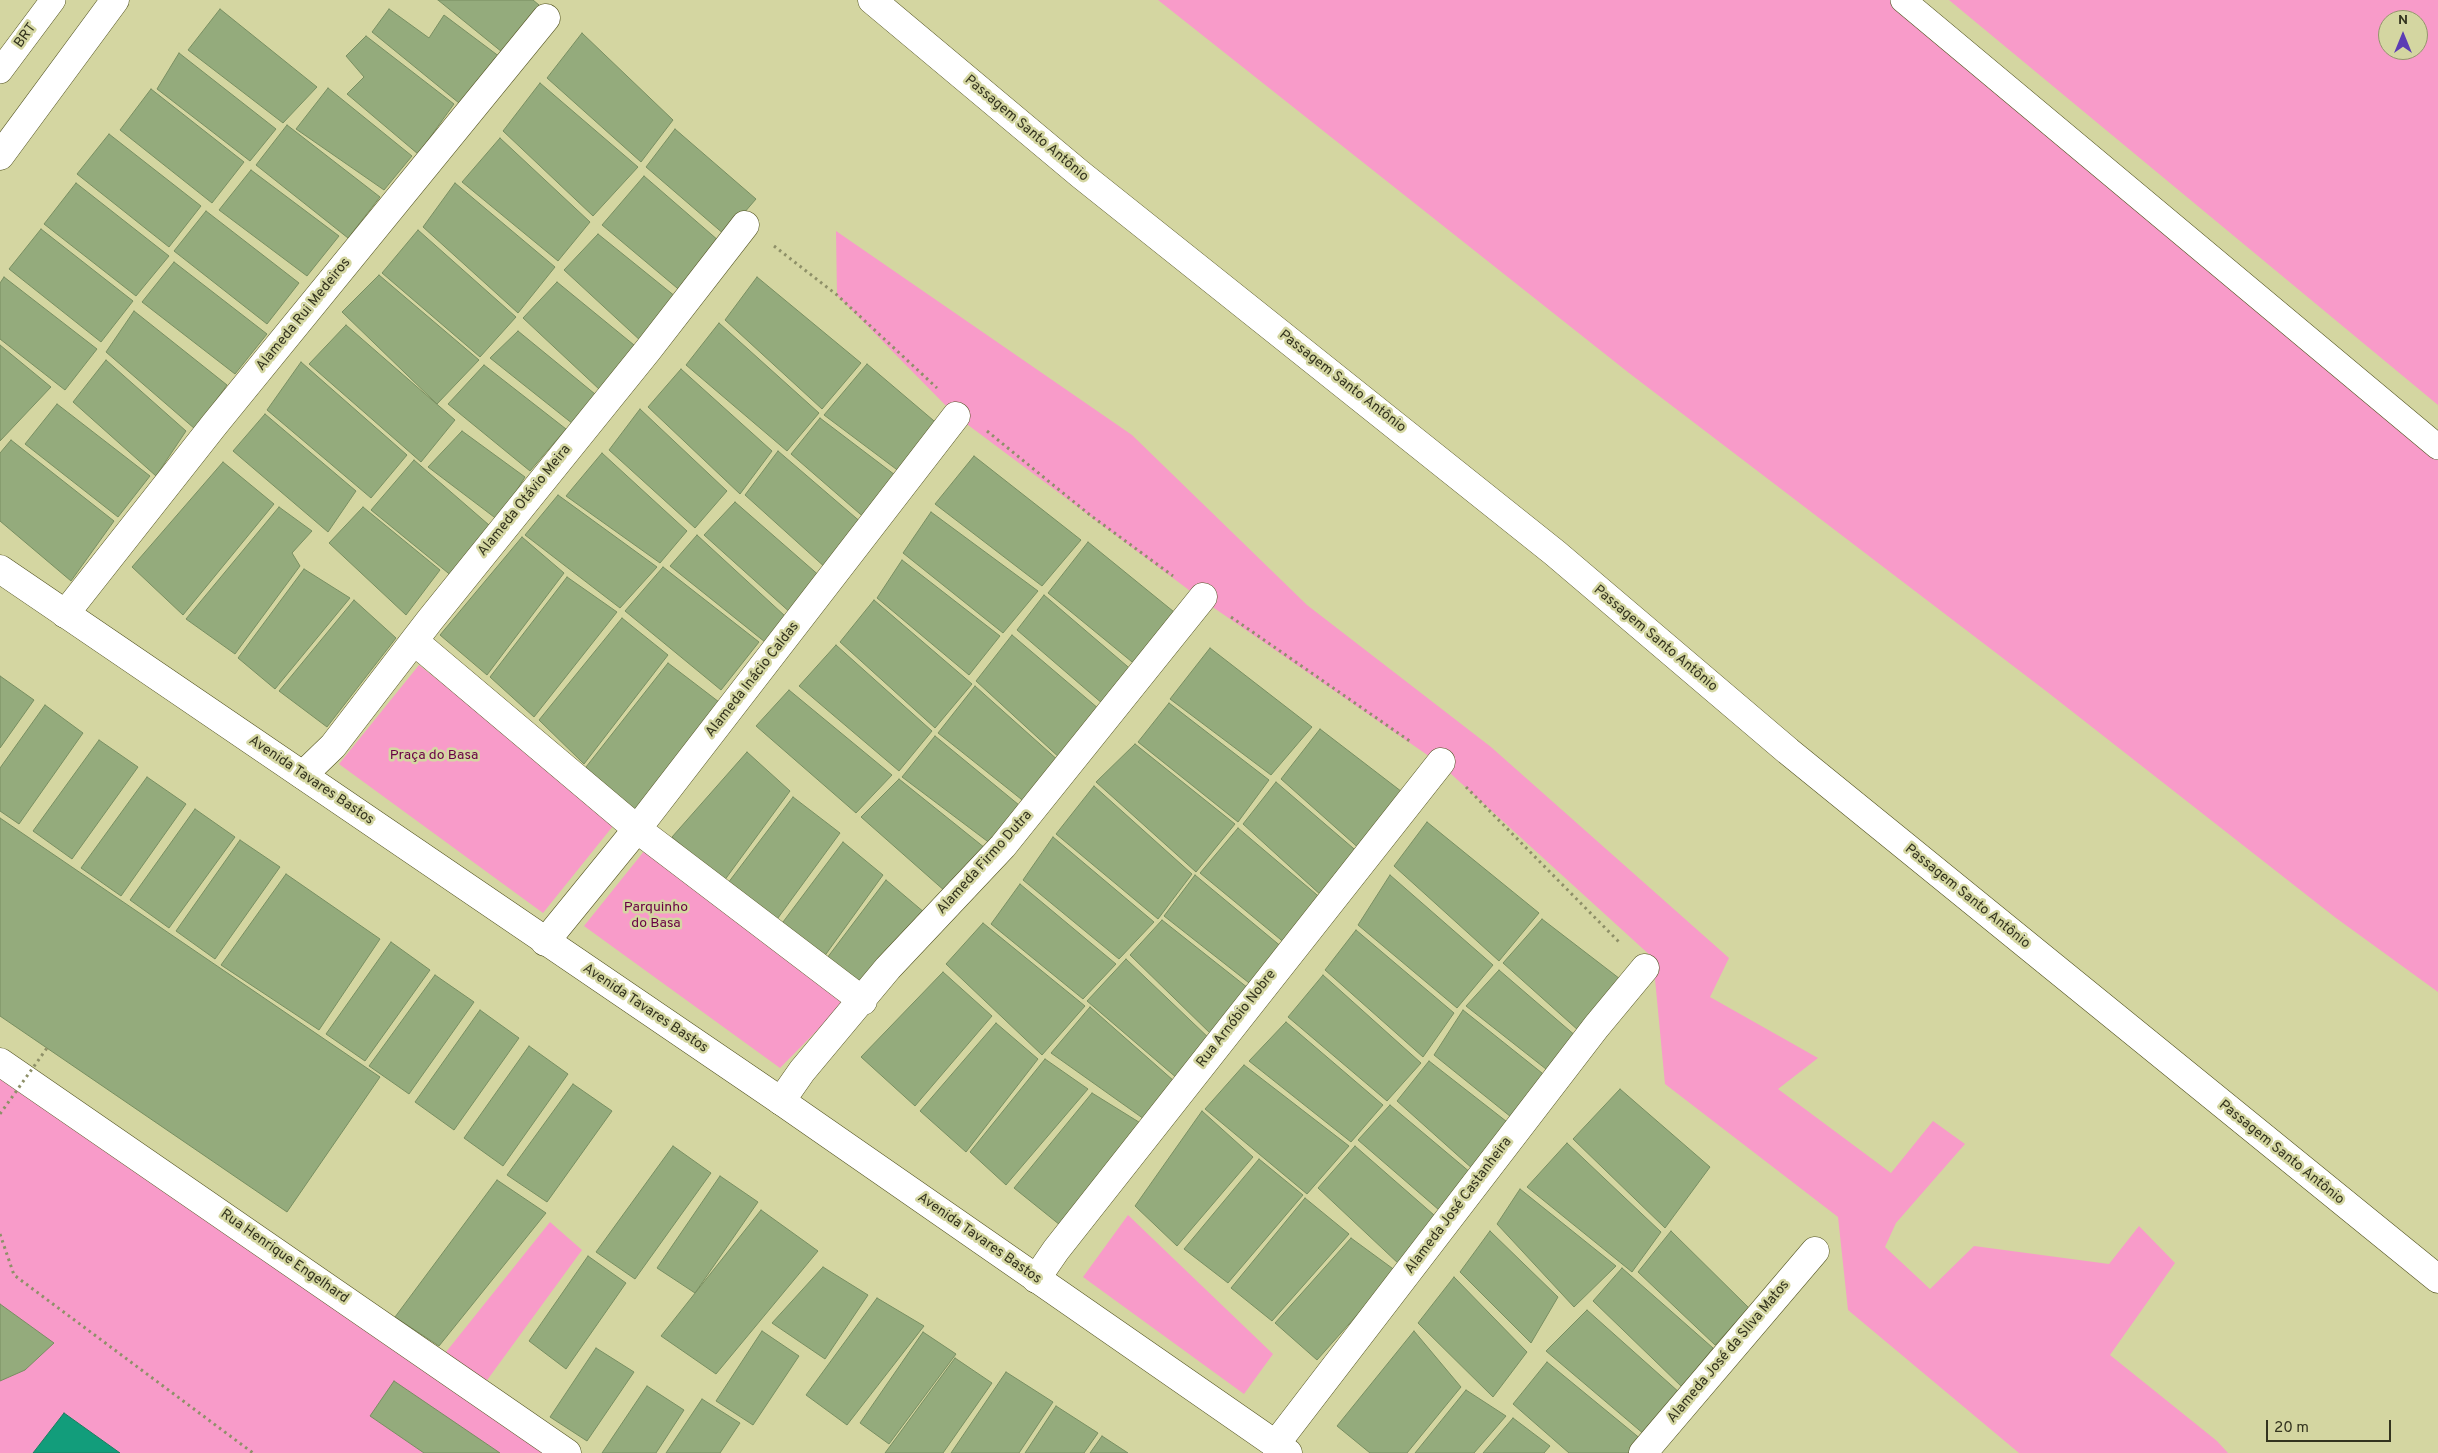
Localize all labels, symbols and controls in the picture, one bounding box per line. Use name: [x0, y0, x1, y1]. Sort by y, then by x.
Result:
north arrow: [2378, 10, 2428, 60]
text: N: [2398, 12, 2408, 29]
street label: BRT: [11, 20, 41, 52]
street label: Passagem Santo Antônio: [961, 72, 1091, 186]
street label: Alameda Rui Medeiros: [253, 255, 355, 375]
street label: Passagem Santo Antônio: [1275, 327, 1409, 437]
street label: Alameda Otávio Meira: [475, 442, 575, 560]
street label: Passagem Santo Antônio: [1590, 582, 1720, 696]
street label: Alameda Inácio Caldas: [703, 619, 803, 741]
street label: Avenida Tavares Bastos: [245, 733, 377, 829]
park label: Praça do Basa: [390, 748, 478, 764]
street label: Alameda Firmo Dutra: [934, 808, 1036, 918]
street label: Passagem Santo Antônio: [1901, 841, 2033, 953]
park label: Parquinho do Basa: [624, 900, 688, 932]
street label: Avenida Tavares Bastos: [579, 961, 711, 1057]
street label: Rua Arnóbio Nobre: [1194, 967, 1280, 1071]
street label: Passagem Santo Antônio: [2215, 1097, 2347, 1209]
street label: Alameda José Castanheira: [1402, 1134, 1516, 1278]
street label: Avenida Tavares Bastos: [914, 1190, 1044, 1288]
street label: Rua Henrique Engelhard: [217, 1206, 351, 1308]
street label: Alameda José da SIlva Matos: [1664, 1277, 1794, 1427]
scale bar: [2268, 1410, 2393, 1442]
text: 20 m: [2274, 1419, 2309, 1438]

